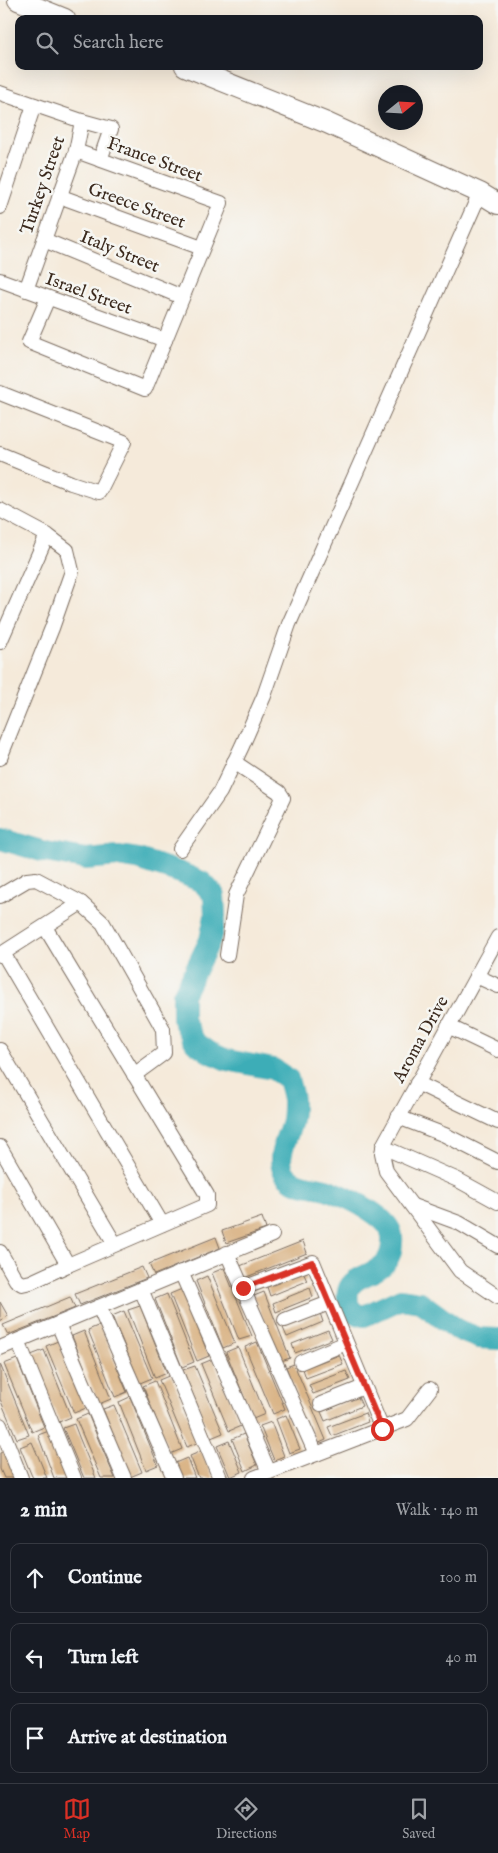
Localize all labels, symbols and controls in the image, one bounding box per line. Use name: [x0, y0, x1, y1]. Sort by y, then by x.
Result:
search box: [15, 15, 483, 70]
icon: search: [33, 29, 61, 57]
text: Search here: [73, 31, 164, 55]
north arrow: [378, 85, 423, 130]
street label: Turkey Street: [16, 133, 71, 238]
street label: France Street: [104, 133, 205, 188]
street label: Greece Street: [85, 178, 188, 235]
street label: Italy Street: [76, 226, 163, 279]
street label: Israel Street: [42, 268, 135, 321]
street label: Aroma Drive: [387, 992, 455, 1088]
route end: [232, 1277, 255, 1300]
route start: [371, 1418, 394, 1441]
text: 2 min: [20, 1497, 67, 1524]
text: Walk · 140 m: [396, 1501, 478, 1521]
icon: ahead: [21, 1564, 49, 1592]
text: Continue: [68, 1566, 142, 1590]
text: 100 m: [440, 1568, 477, 1588]
icon: left: [21, 1644, 49, 1672]
text: Turn left: [68, 1646, 139, 1670]
text: 40 m: [445, 1648, 477, 1668]
icon: arrive: [21, 1724, 49, 1752]
text: Arrive at destination: [68, 1726, 227, 1750]
tab: Map: [63, 1795, 91, 1843]
tab: Directions: [216, 1795, 277, 1843]
tab: Saved: [402, 1795, 435, 1843]

